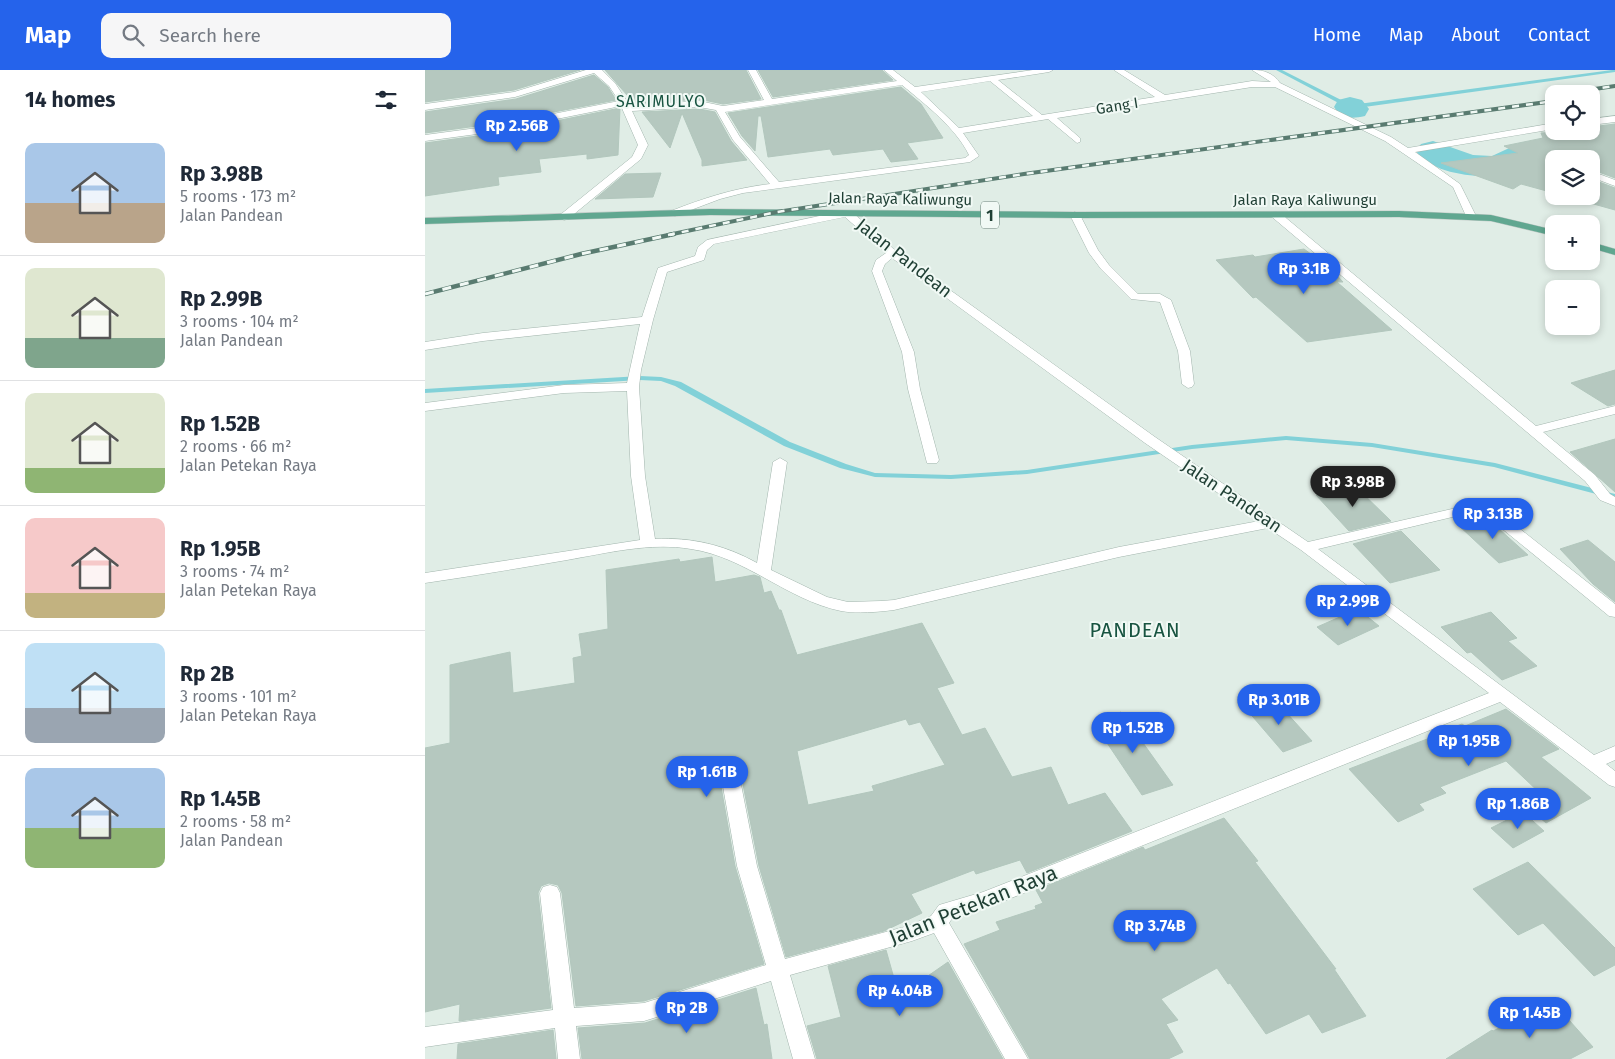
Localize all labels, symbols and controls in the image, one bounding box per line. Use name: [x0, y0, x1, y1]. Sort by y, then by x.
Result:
search box: [101, 13, 451, 58]
text: Map: [25, 21, 71, 49]
icon: search: [119, 21, 147, 49]
text: Search here: [159, 24, 261, 47]
text: Home: [1313, 24, 1361, 46]
text: Map: [1389, 24, 1423, 46]
text: About: [1451, 24, 1500, 46]
text: Contact: [1528, 24, 1590, 46]
map controls: [1545, 85, 1600, 335]
button: locate: [1545, 85, 1600, 140]
icon: filters: [372, 86, 400, 114]
text: 14 homes: [25, 87, 115, 113]
district label: SARIMULYO: [616, 92, 706, 111]
street label: Gang I: [1095, 94, 1139, 118]
pin: Rp 2.56B: [465, 109, 569, 152]
text: Rp 2.56B: [486, 116, 548, 135]
button: layers: [1545, 150, 1600, 205]
text: Rp 3.98B: [180, 161, 263, 187]
icon: home: [65, 163, 125, 223]
text: 5 rooms · 173 m²: [180, 187, 296, 206]
street label: Jalan Raya Kaliwungu: [828, 189, 972, 209]
street label: Jalan Raya Kaliwungu: [1233, 191, 1377, 209]
road number: 1: [981, 202, 999, 228]
text: Jalan Pandean: [180, 206, 283, 225]
street label: Jalan Pandean: [852, 214, 956, 302]
button: +: [1545, 215, 1600, 270]
pin: Rp 3.1B: [1258, 252, 1350, 295]
text: Rp 3.1B: [1278, 259, 1330, 278]
button: −: [1545, 280, 1600, 335]
text: Rp 2.99B: [180, 286, 262, 312]
icon: home: [65, 288, 125, 348]
text: 3 rooms · 104 m²: [180, 312, 299, 331]
text: Jalan Pandean: [180, 331, 283, 350]
text: Rp 1.52B: [180, 411, 260, 437]
icon: home: [65, 413, 125, 473]
text: 2 rooms · 66 m²: [180, 437, 291, 456]
street label: Jalan Pandean: [1178, 454, 1286, 538]
text: Jalan Petekan Raya: [180, 456, 317, 475]
pin: Rp 3.98B: [1301, 466, 1405, 508]
text: Rp 3.98B: [1321, 472, 1385, 491]
pin: Rp 3.13B: [1441, 498, 1545, 540]
text: Rp 3.13B: [1463, 504, 1523, 523]
text: Rp 1.95B: [180, 536, 261, 562]
icon: home: [65, 538, 125, 598]
text: 3 rooms · 74 m²: [180, 562, 289, 581]
text: Jalan Petekan Raya: [180, 581, 317, 600]
pin: Rp 2.99B: [1296, 584, 1400, 627]
text: Rp 2.99B: [1317, 591, 1379, 610]
district label: PANDEAN: [1089, 618, 1181, 642]
text: Rp 2B: [180, 661, 234, 687]
icon: home: [65, 663, 125, 723]
pin: Rp 3.01B: [1227, 684, 1331, 726]
text: 3 rooms · 101 m²: [180, 687, 297, 706]
text: Rp 3.01B: [1248, 690, 1310, 709]
text: Jalan Petekan Raya: [180, 706, 317, 725]
pin: Rp 1.52B: [1081, 712, 1185, 754]
text: Rp 1.52B: [1102, 718, 1164, 737]
pin: Rp 1.95B: [1417, 724, 1521, 767]
text: Rp 1.95B: [1438, 731, 1500, 750]
pin: Rp 1.61B: [655, 756, 759, 798]
text: Rp 1.61B: [677, 762, 737, 781]
text: Rp 1.45B: [180, 786, 261, 812]
icon: home: [65, 788, 125, 848]
pin: Rp 1.86B: [1466, 788, 1570, 830]
text: Rp 1.86B: [1487, 794, 1549, 813]
text: 2 rooms · 58 m²: [180, 812, 291, 831]
text: Jalan Pandean: [180, 831, 283, 850]
street label: Jalan Petekan Raya: [885, 859, 1061, 951]
pin: Rp 3.74B: [1103, 910, 1207, 952]
text: Rp 3.74B: [1124, 916, 1186, 935]
pin: Rp 4.04B: [848, 974, 952, 1017]
text: Rp 4.04B: [868, 981, 932, 1000]
pin: Rp 2B: [652, 992, 722, 1034]
pin: Rp 1.45B: [1478, 996, 1582, 1039]
text: Rp 2B: [666, 998, 708, 1017]
text: Rp 1.45B: [1499, 1003, 1561, 1022]

